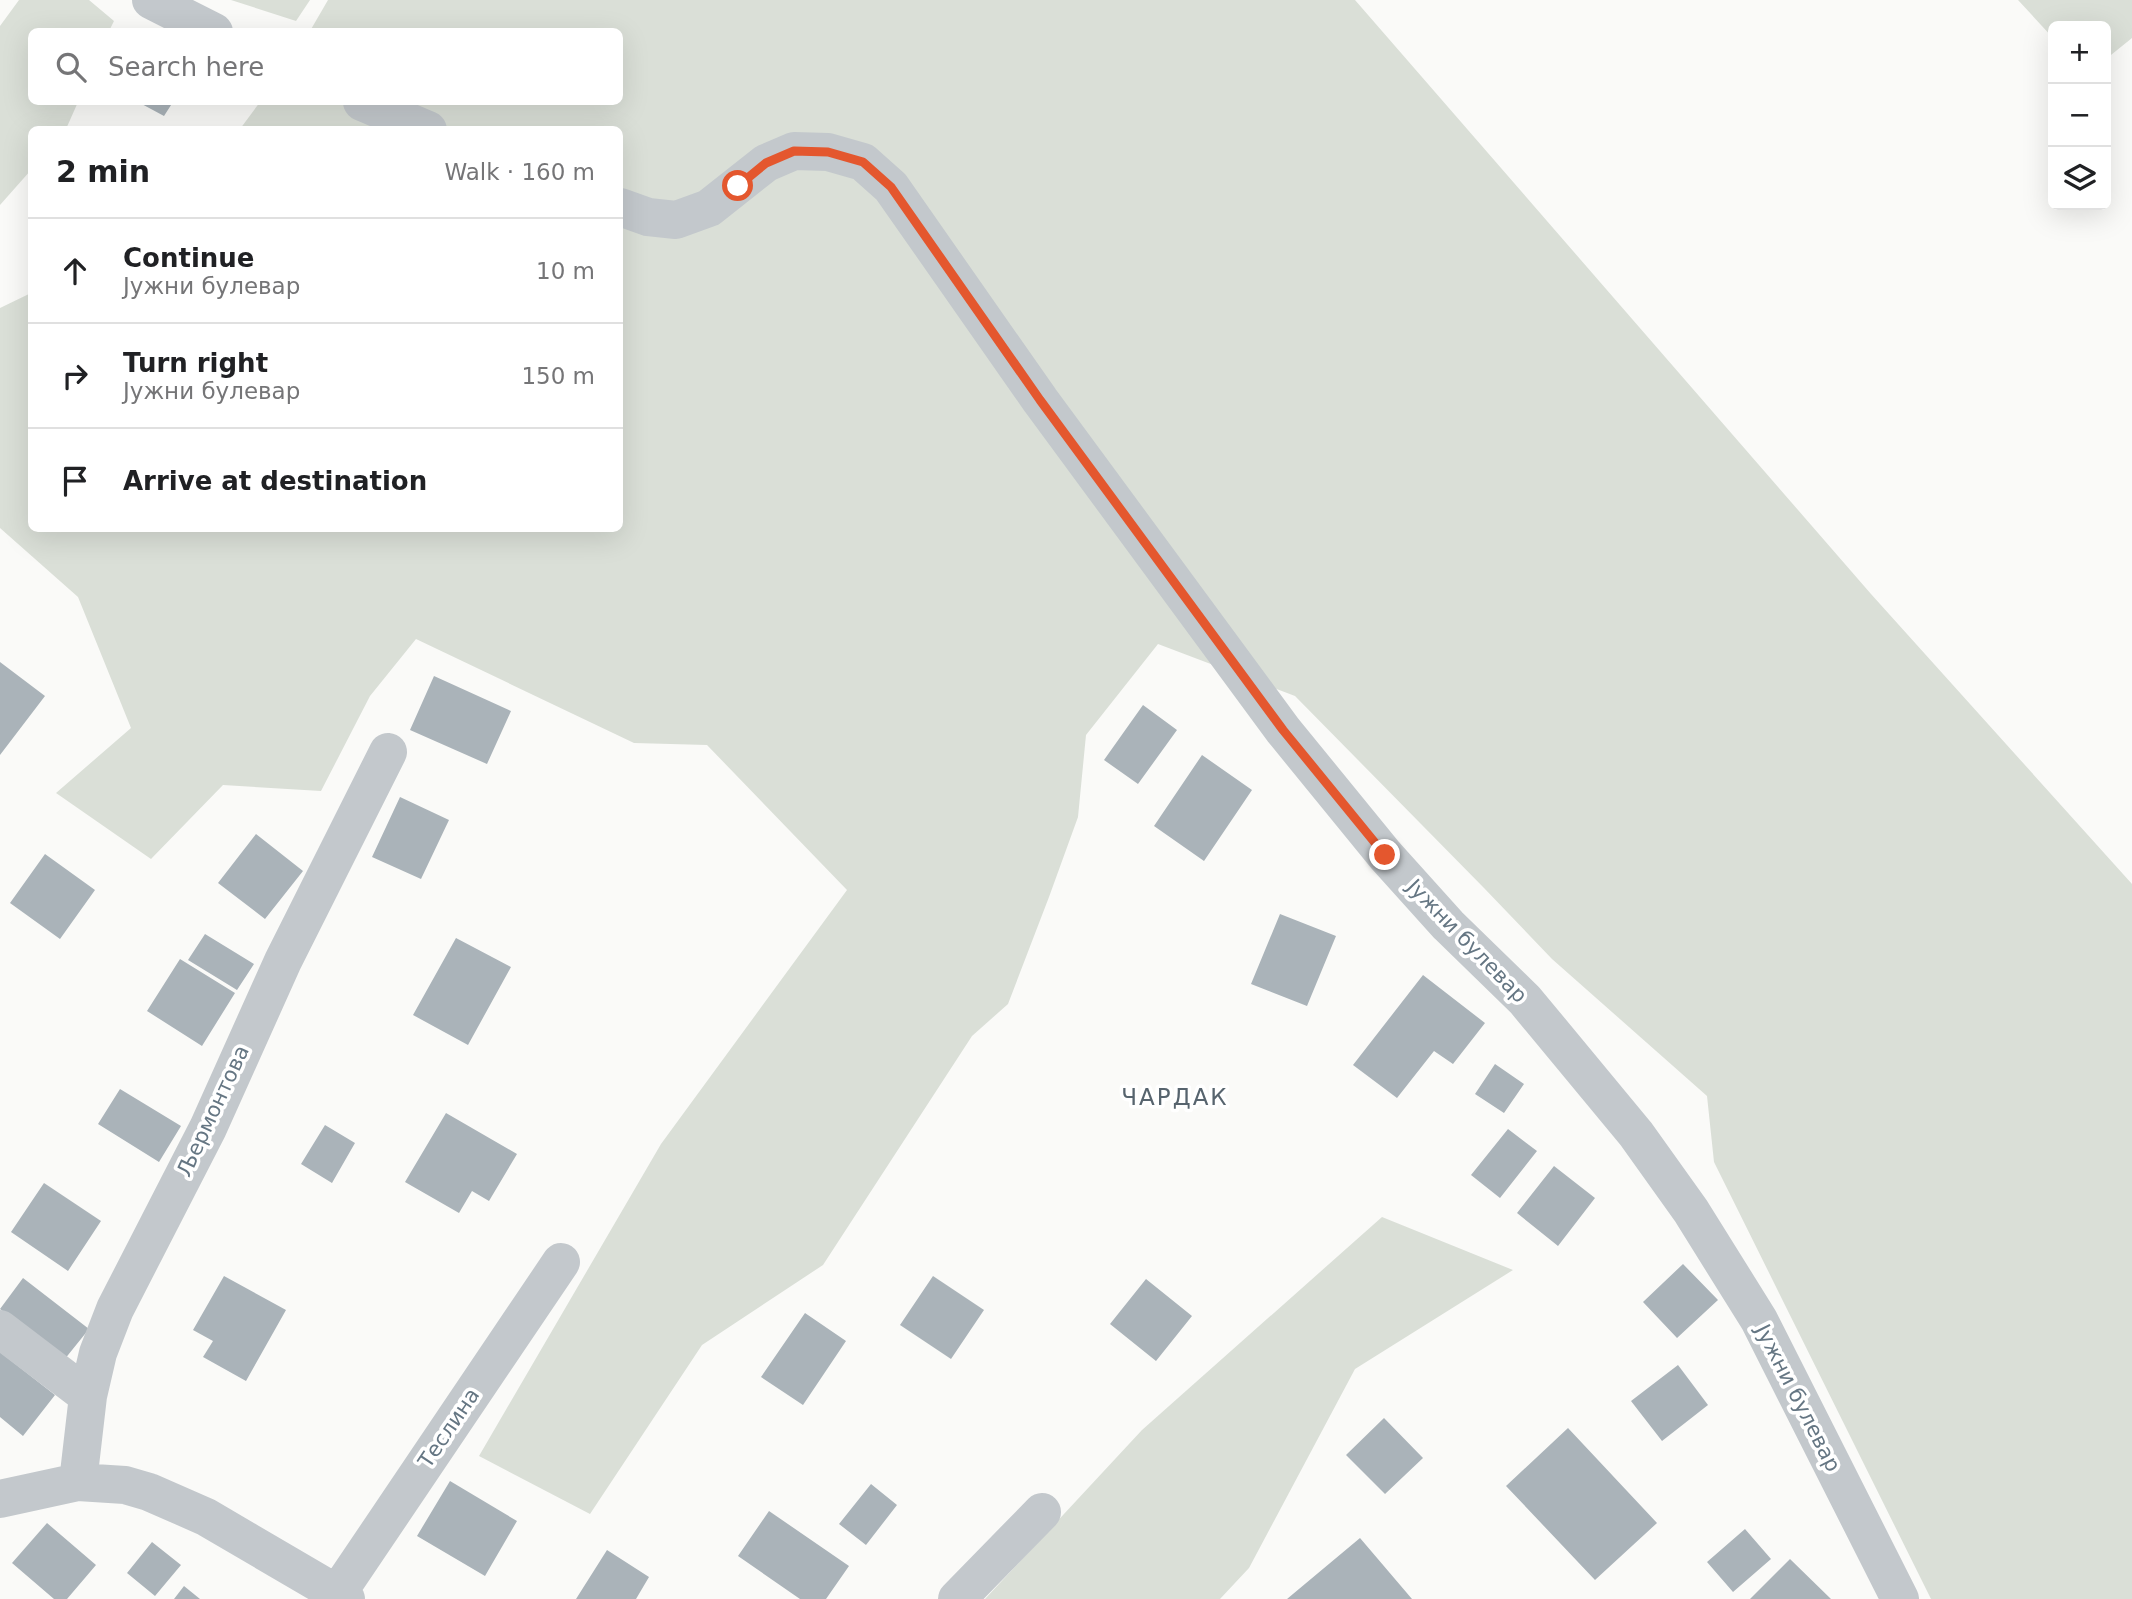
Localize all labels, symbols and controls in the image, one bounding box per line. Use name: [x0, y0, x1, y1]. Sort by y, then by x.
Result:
map controls: [2048, 21, 2111, 210]
button: +: [2048, 21, 2111, 84]
search box: [28, 28, 623, 105]
icon: search: [52, 48, 90, 86]
text: Search here: [108, 52, 264, 82]
button: −: [2048, 84, 2111, 147]
button: layers: [2048, 147, 2111, 210]
text: 2 min: [56, 154, 150, 189]
text: Walk · 160 m: [444, 159, 595, 185]
route start: [722, 170, 753, 201]
text: Continue: [123, 243, 254, 273]
icon: ahead: [56, 252, 94, 290]
text: 10 m: [536, 258, 595, 284]
text: Јужни булевар: [123, 273, 300, 299]
text: Turn right: [123, 348, 268, 378]
icon: right: [56, 357, 94, 395]
text: 150 m: [521, 363, 595, 389]
text: Јужни булевар: [123, 378, 300, 404]
icon: arrive: [56, 462, 94, 500]
text: Arrive at destination: [123, 466, 427, 496]
route end: [1369, 839, 1400, 870]
street label: Јужни булевар: [1401, 873, 1532, 1008]
street label: Љермонтова: [172, 1042, 254, 1180]
district label: ЧАРДАК: [1121, 1084, 1229, 1110]
street label: Јужни булевар: [1750, 1319, 1845, 1476]
street label: Теслина: [413, 1384, 484, 1473]

